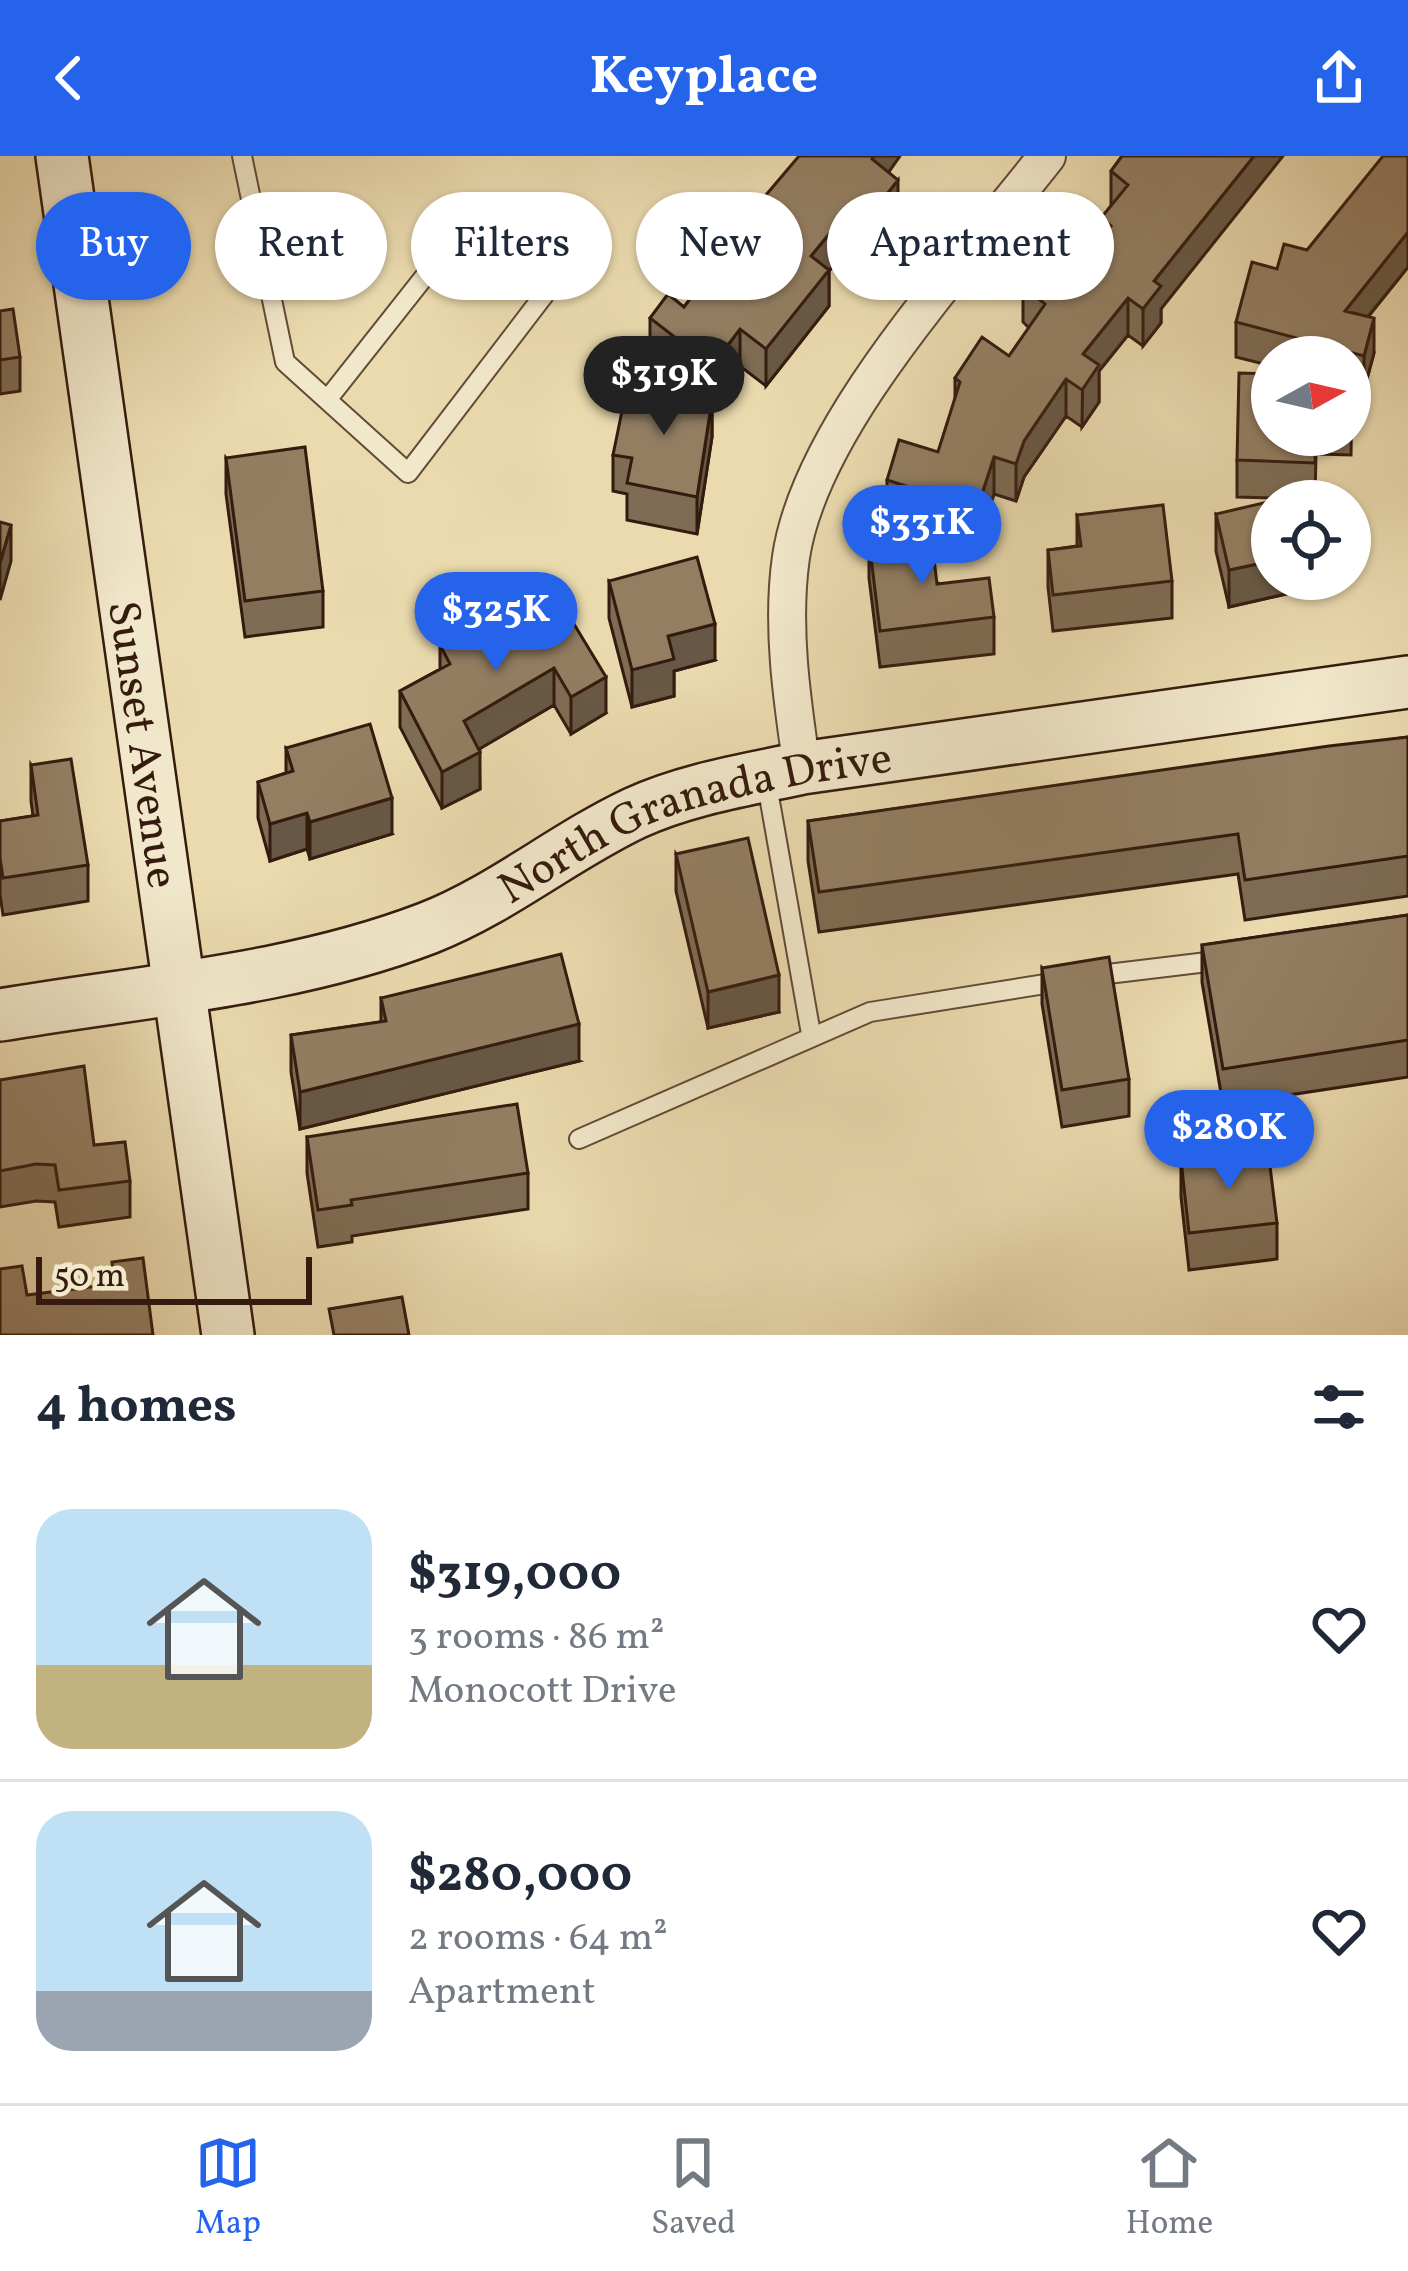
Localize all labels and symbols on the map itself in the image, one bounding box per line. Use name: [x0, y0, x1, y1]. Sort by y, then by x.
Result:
pin: $319K: [580, 336, 748, 438]
north arrow: [1251, 336, 1371, 456]
pin: $331K: [838, 485, 1006, 587]
pin: $325K: [412, 572, 580, 674]
street label: Sunset Avenue: [89, 597, 192, 893]
street label: North Granada Drive: [487, 729, 896, 922]
pin: $280K: [1145, 1090, 1313, 1192]
scale bar: [36, 1251, 312, 1304]

